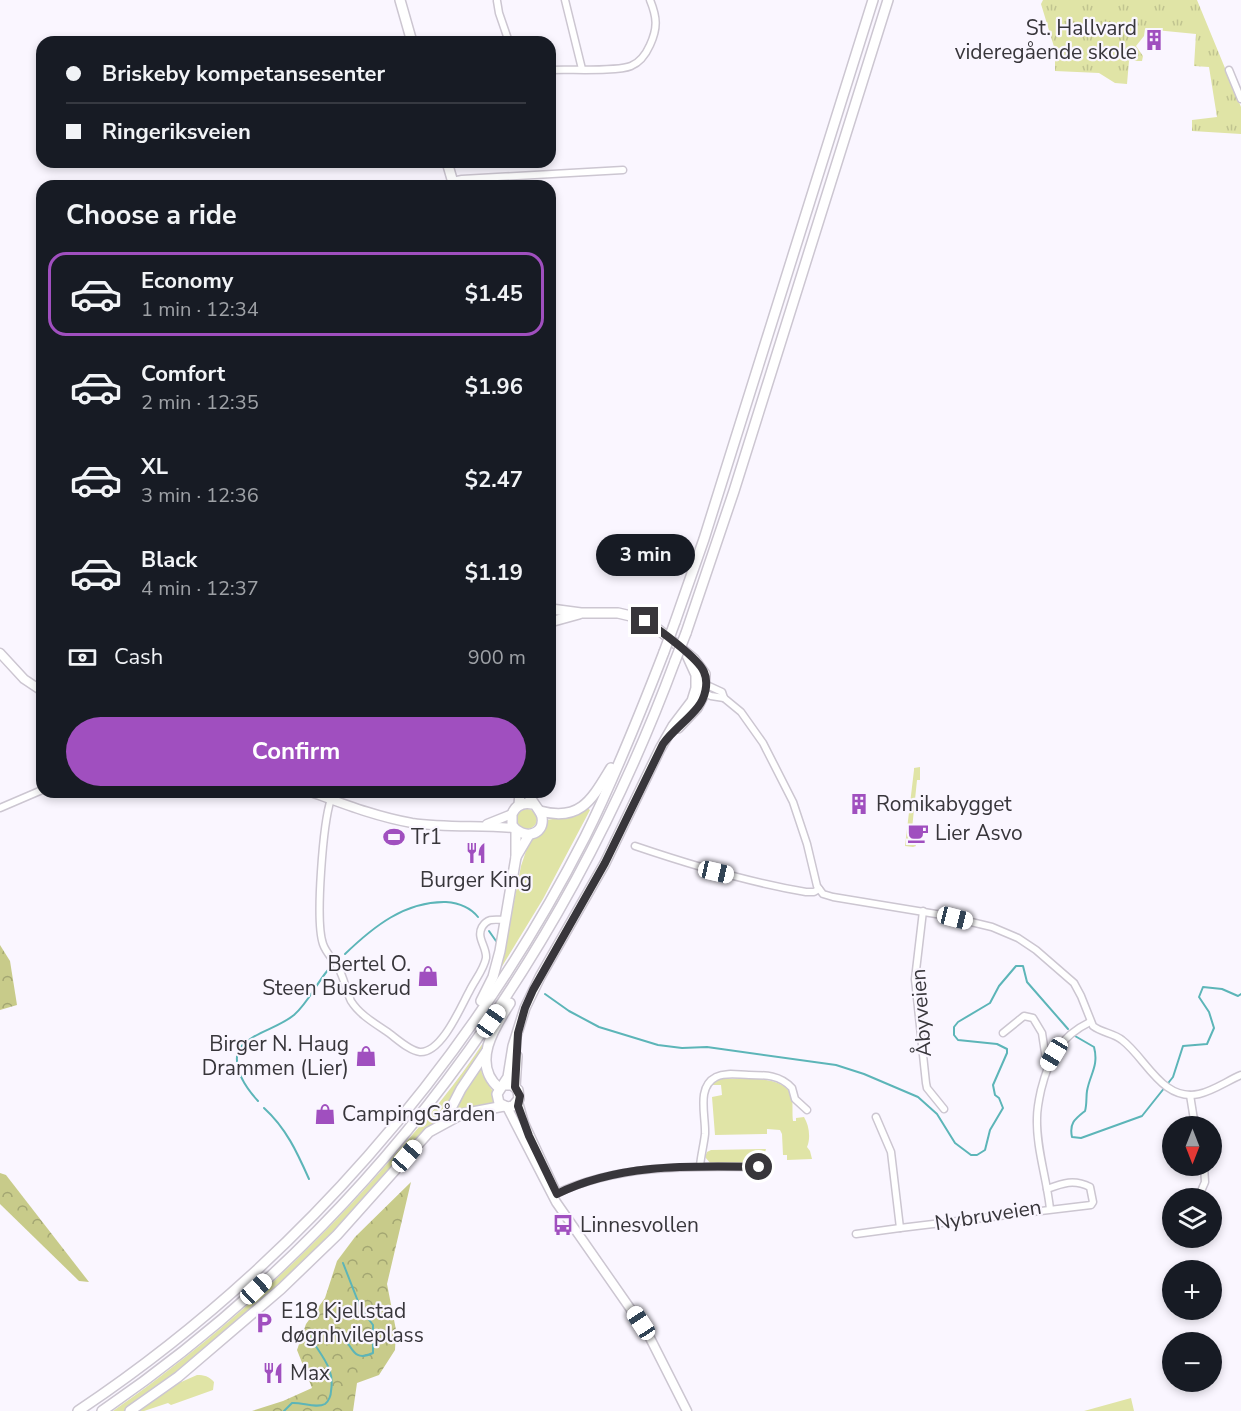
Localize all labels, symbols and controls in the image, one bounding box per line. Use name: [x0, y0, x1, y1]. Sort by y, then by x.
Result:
place label: St. Hallvard videregående skole: [955, 14, 1137, 66]
building icon: St. Hallvard videregående skole: [1142, 28, 1166, 52]
text: Briskeby kompetansesenter: [102, 59, 385, 89]
text: Ringeriksveien: [102, 117, 251, 147]
text: Choose a ride: [66, 197, 237, 234]
text: Economy: [141, 266, 233, 296]
icon: car: [69, 267, 123, 321]
text: $1.45: [465, 279, 523, 309]
text: 1 min · 12:34: [141, 296, 259, 323]
text: Comfort: [141, 359, 225, 389]
icon: car: [69, 360, 123, 414]
text: $1.96: [465, 372, 523, 402]
text: 2 min · 12:35: [141, 389, 259, 416]
text: XL: [141, 452, 168, 482]
icon: car: [69, 453, 123, 507]
text: $2.47: [465, 465, 523, 495]
text: 3 min · 12:36: [141, 482, 259, 509]
callout: 3 min: [596, 534, 694, 576]
text: 3 min: [620, 541, 671, 568]
text: Black: [141, 545, 197, 575]
icon: car: [69, 546, 123, 600]
text: $1.19: [465, 558, 523, 588]
text: 4 min · 12:37: [141, 575, 259, 602]
route end: [631, 607, 658, 634]
icon: cash: [66, 641, 99, 674]
text: Cash: [114, 642, 163, 672]
text: 900 m: [468, 644, 526, 671]
button: Confirm: [66, 717, 526, 786]
place label: Romikabygget: [876, 790, 1012, 818]
building icon: Romikabygget: [847, 792, 871, 816]
place label: Lier Asvo: [935, 819, 1023, 847]
cafe icon: Lier Asvo: [906, 821, 930, 845]
place label: Tr1: [411, 823, 442, 851]
sports icon: Tr1: [382, 825, 406, 849]
restaurant icon: Burger King: [464, 841, 488, 865]
car: [696, 859, 736, 885]
place label: Burger King: [420, 866, 532, 894]
car: [935, 905, 975, 931]
place label: Bertel O. Steen Buskerud: [262, 950, 411, 1002]
shop icon: Bertel O. Steen Buskerud: [416, 964, 440, 988]
street label: Åbyveien: [903, 968, 938, 1058]
car: [473, 1001, 509, 1041]
place label: Birger N. Haug Drammen (Lier): [202, 1030, 349, 1082]
car: [1037, 1034, 1071, 1074]
shop icon: Birger N. Haug Drammen (Lier): [354, 1044, 378, 1068]
place label: CampingGården: [342, 1100, 495, 1128]
shop icon: CampingGården: [313, 1102, 337, 1126]
north arrow: [1162, 1116, 1222, 1176]
map controls: [1162, 1116, 1222, 1392]
car: [388, 1137, 426, 1175]
route start: [745, 1153, 772, 1180]
button: layers: [1162, 1188, 1222, 1248]
street label: Nybruveien: [933, 1193, 1043, 1237]
place label: Linnesvollen: [580, 1211, 699, 1239]
bus stop icon: Linnesvollen: [551, 1213, 575, 1237]
button: +: [1162, 1260, 1222, 1320]
car: [237, 1270, 275, 1308]
place label: E18 Kjellstad døgnhvileplass: [281, 1297, 424, 1349]
car: [624, 1303, 658, 1343]
parking icon: E18 Kjellstad døgnhvileplass: [252, 1311, 276, 1335]
button: −: [1162, 1332, 1222, 1392]
place label: Max: [290, 1359, 330, 1387]
restaurant icon: Max: [261, 1361, 285, 1385]

